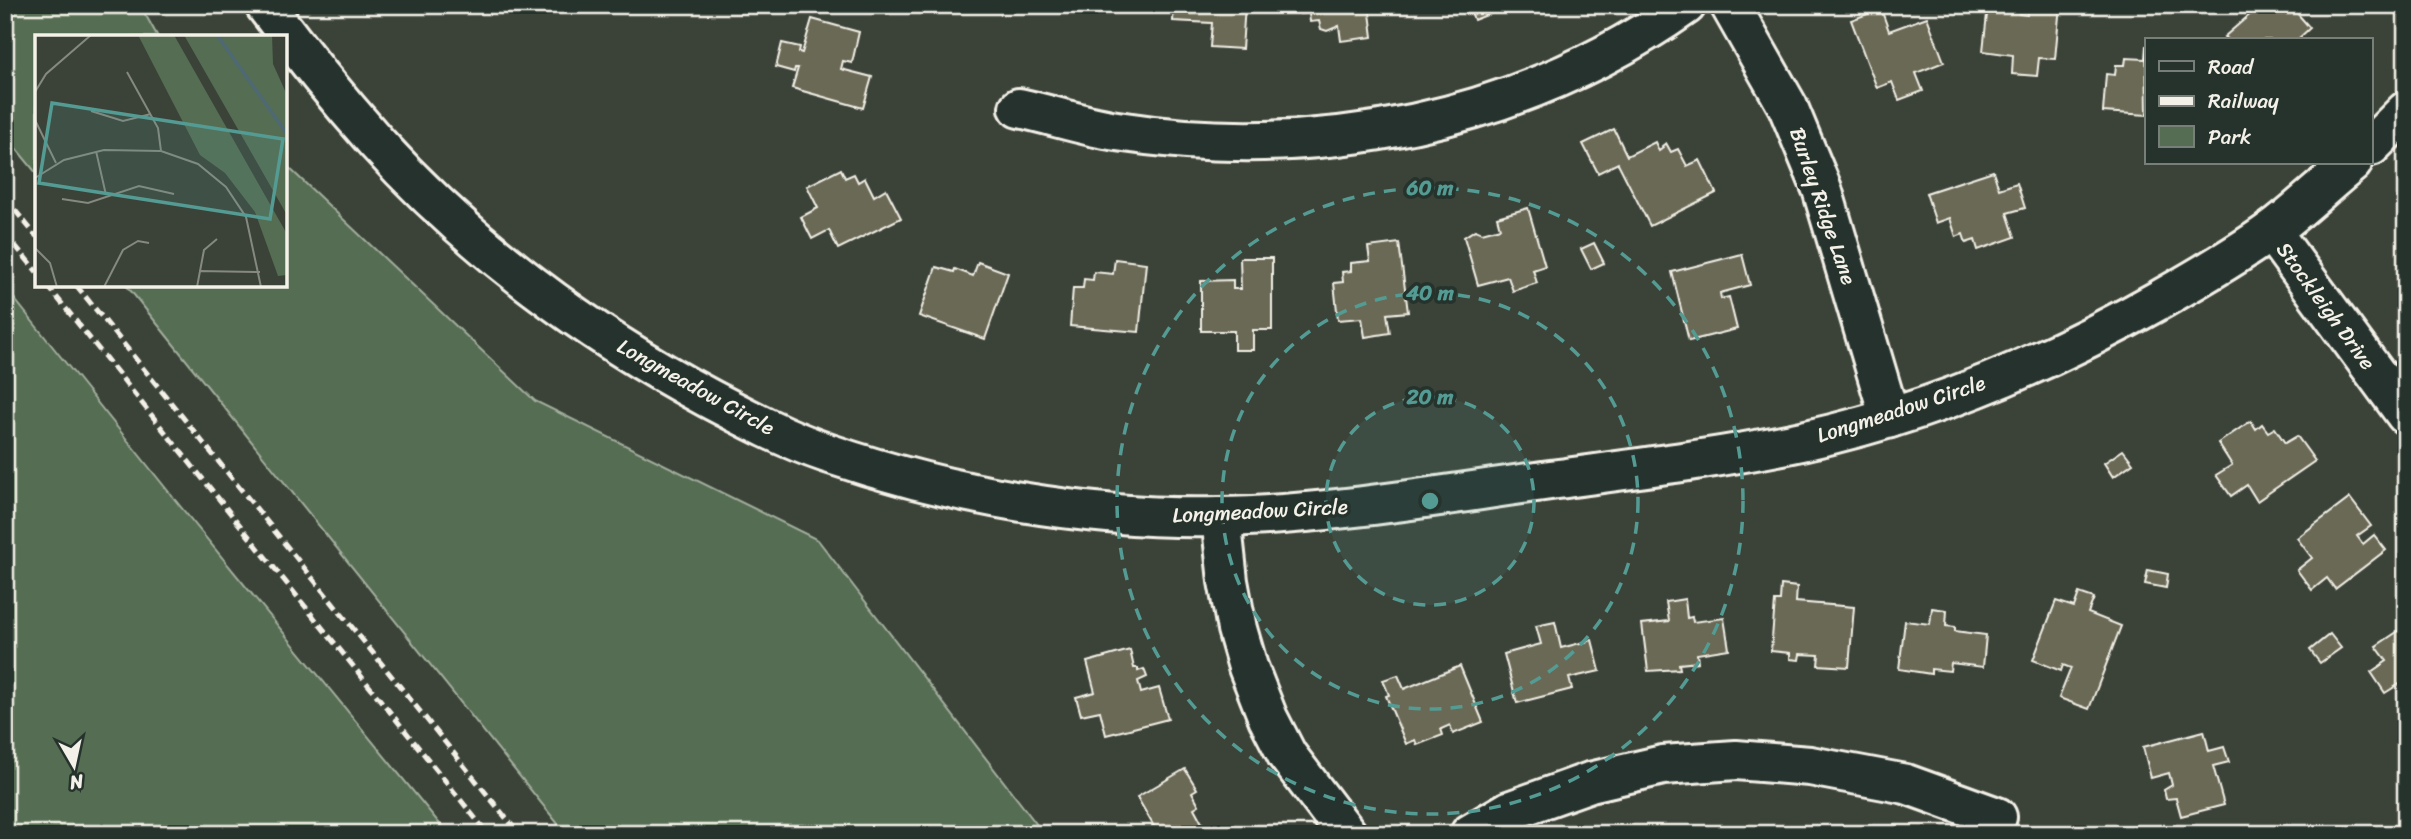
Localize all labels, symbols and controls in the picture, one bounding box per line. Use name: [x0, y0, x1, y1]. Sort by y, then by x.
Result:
inset map: [35, 35, 287, 287]
legend: [2145, 38, 2372, 164]
text: Road: [2208, 48, 2255, 86]
text: Railway: [2208, 82, 2279, 120]
text: Park: [2208, 118, 2251, 156]
street label: Burley Ridge Lane: [1778, 122, 1868, 290]
text: 60 m: [1406, 169, 1454, 207]
street label: Stockleigh Drive: [2266, 233, 2386, 379]
text: 40 m: [1405, 274, 1455, 312]
street label: Longmeadow Circle: [610, 328, 782, 446]
street label: Longmeadow Circle: [1812, 364, 1990, 454]
text: 20 m: [1406, 378, 1454, 416]
street label: Longmeadow Circle: [1171, 487, 1349, 535]
centre of rings: [1418, 489, 1442, 513]
north arrow: [38, 730, 108, 800]
text: N: [67, 765, 87, 800]

